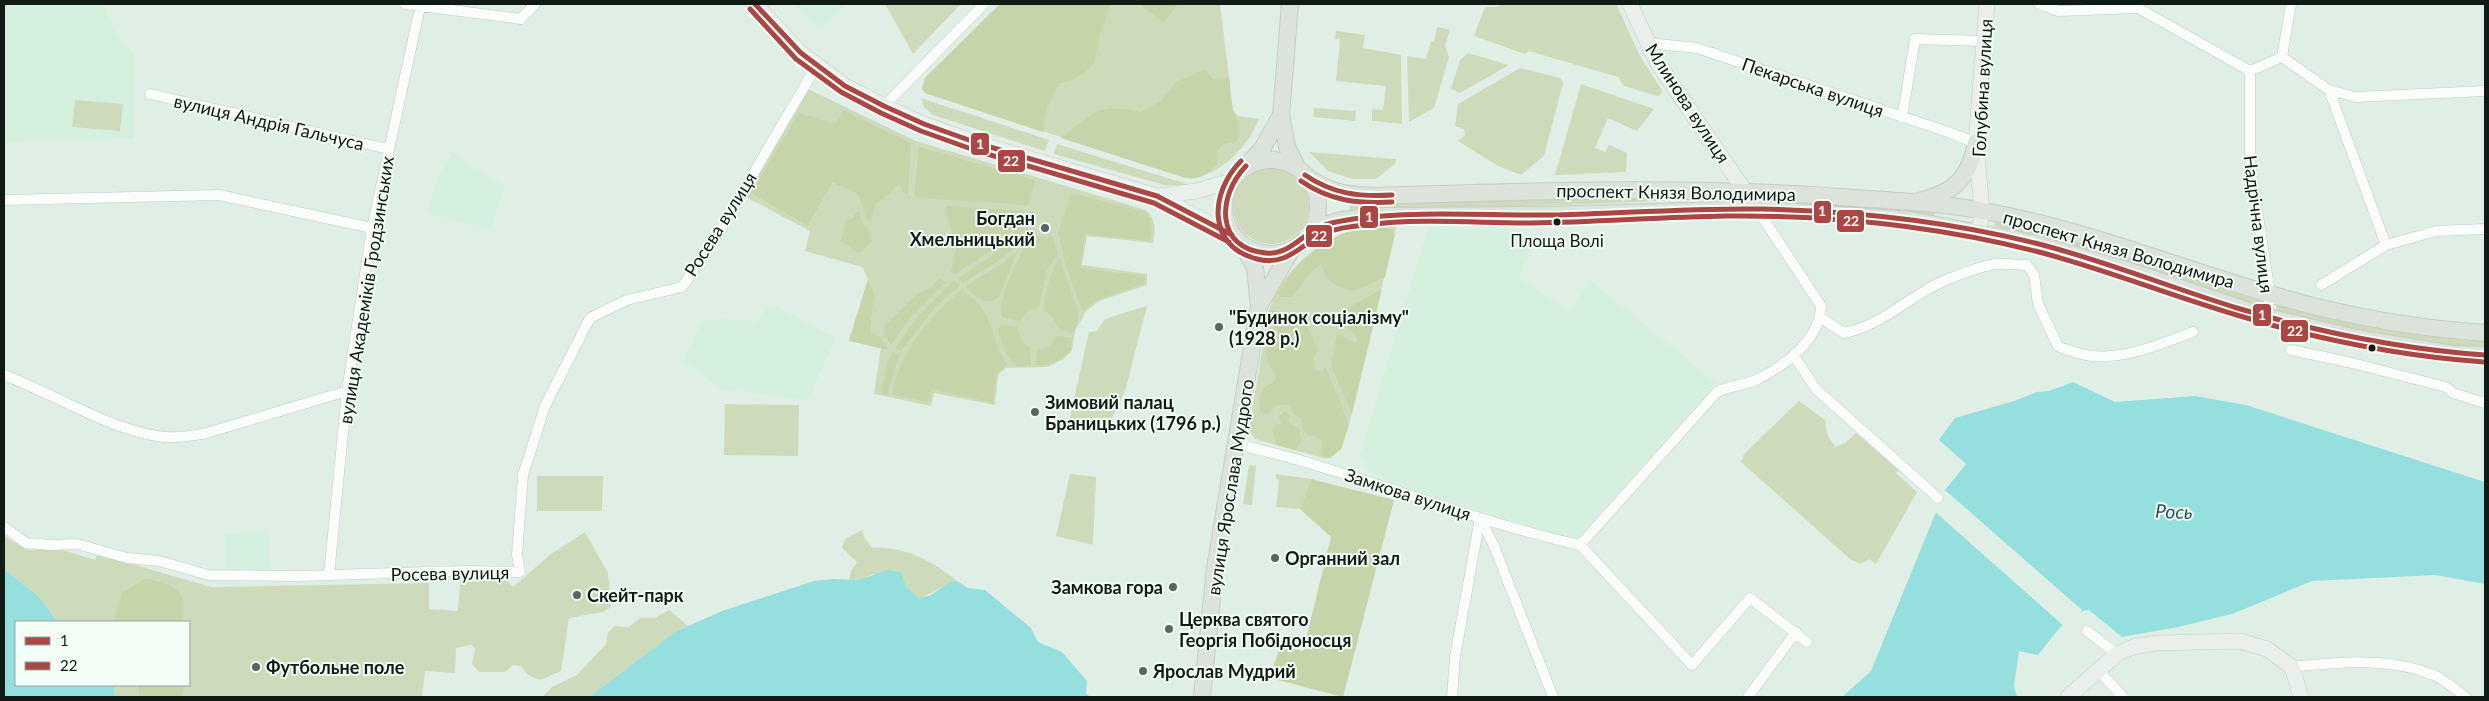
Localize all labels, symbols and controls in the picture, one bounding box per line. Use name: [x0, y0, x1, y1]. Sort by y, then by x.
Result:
street label: Голубина вулиця: [1967, 18, 1997, 158]
street label: Млинова вулиця: [1641, 39, 1735, 167]
street label: Пекарська вулиця: [1739, 52, 1887, 122]
street label: вулиця Андрія Гальчуса: [172, 89, 366, 155]
line badge: 1: [970, 132, 990, 156]
text: 1: [976, 135, 984, 152]
line badge: 22: [997, 149, 1026, 173]
text: 22: [1003, 152, 1019, 169]
street label: Надрічна вулиця: [2240, 154, 2278, 294]
street label: вулиця Академіків Гродзинських: [334, 155, 398, 425]
street label: Росева вулиця: [679, 168, 761, 280]
street label: проспект Князя Володимира: [1556, 179, 1796, 205]
line badge: 1: [1813, 200, 1832, 224]
text: 1: [1818, 202, 1826, 219]
line badge: 1: [1359, 205, 1379, 229]
street label: проспект Князя Володимира: [2001, 205, 2237, 293]
place label: Богдан Хмельницький: [910, 207, 1035, 250]
text: 1: [1365, 208, 1373, 225]
line badge: 22: [1836, 209, 1865, 233]
text: 22: [1843, 212, 1859, 229]
marker: Площа Волі: [1552, 217, 1562, 227]
marker: Богдан Хмельницький: [1039, 222, 1051, 234]
line badge: 22: [1305, 224, 1333, 248]
text: 22: [1311, 227, 1327, 244]
place label: Площа Волі: [1510, 230, 1604, 251]
line badge: 1: [2252, 303, 2272, 327]
place label: "Будинок соціалізму" (1928 р.): [1229, 306, 1409, 349]
text: 1: [2258, 306, 2266, 323]
line badge: 22: [2280, 319, 2309, 343]
marker: "Будинок соціалізму" (1928 р.): [1213, 321, 1225, 333]
text: 22: [2287, 322, 2303, 339]
unlabelled marker: [2367, 343, 2377, 353]
street label: вулиця Ярослава Мудрого: [1202, 377, 1258, 597]
place label: Зимовий палац Браницьких (1796 р.): [1045, 391, 1221, 434]
marker: Зимовий палац Браницьких (1796 р.): [1029, 406, 1041, 418]
street label: Замкова вулиця: [1342, 463, 1474, 525]
water label: Рось: [2155, 499, 2193, 523]
place label: Органний зал: [1285, 547, 1400, 569]
marker: Органний зал: [1269, 552, 1281, 564]
street label: Росева вулиця: [390, 561, 510, 585]
place label: Замкова гора: [1051, 576, 1163, 598]
marker: Замкова гора: [1167, 581, 1179, 593]
place label: Скейт-парк: [587, 584, 684, 606]
marker: Скейт-парк: [571, 589, 583, 601]
place label: Церква святого Георгія Побідоносця: [1179, 608, 1351, 651]
legend: [15, 621, 190, 686]
marker: Церква святого Георгія Побідоносця: [1163, 623, 1175, 635]
text: 1: [60, 631, 69, 649]
text: 22: [60, 656, 77, 674]
place label: Футбольне поле: [266, 656, 405, 678]
place label: Ярослав Мудрий: [1152, 660, 1296, 682]
marker: Футбольне поле: [250, 661, 262, 673]
marker: Ярослав Мудрий: [1137, 665, 1149, 677]

